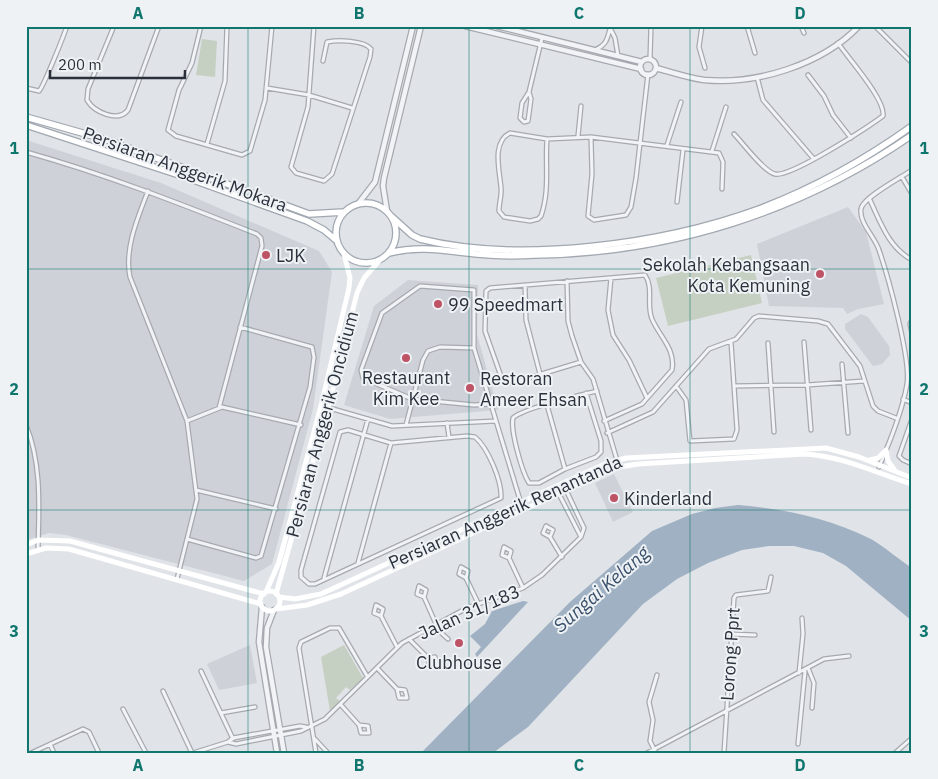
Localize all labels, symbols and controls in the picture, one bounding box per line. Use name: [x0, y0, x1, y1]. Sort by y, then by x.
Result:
text: A: [133, 3, 144, 23]
text: B: [354, 3, 365, 23]
text: C: [574, 3, 584, 23]
text: D: [794, 3, 806, 23]
scale bar: [50, 48, 185, 80]
text: 200 m: [58, 55, 102, 74]
street label: Persiaran Anggerik Mokara: [80, 121, 291, 217]
text: 1: [9, 138, 19, 158]
text: 1: [919, 138, 929, 158]
place label: LJK: [276, 244, 306, 267]
marker: LJK: [260, 249, 272, 261]
place label: Sekolah Kebangsaan Kota Kemuning: [643, 253, 810, 297]
marker: Sekolah Kebangsaan Kota Kemuning: [814, 268, 826, 280]
place label: 99 Speedmart: [448, 293, 563, 316]
marker: 99 Speedmart: [432, 298, 444, 310]
street label: Persiaran Anggerik Oncidium: [281, 308, 363, 540]
marker: Restaurant Kim Kee: [400, 352, 412, 364]
place label: Restaurant Kim Kee: [362, 366, 450, 410]
place label: Restoran Ameer Ehsan: [480, 367, 587, 411]
text: 2: [9, 379, 19, 399]
text: 2: [919, 379, 929, 399]
marker: Restoran Ameer Ehsan: [464, 382, 476, 394]
street label: Persiaran Anggerik Renantanda: [385, 450, 626, 574]
place label: Kinderland: [624, 487, 712, 510]
marker: Kinderland: [608, 492, 620, 504]
water label: Sungai Kelang: [548, 540, 655, 637]
street label: Jalan 31/183: [415, 579, 523, 645]
street label: Lorong Pprt: [715, 606, 745, 702]
text: 3: [9, 621, 19, 641]
text: 3: [919, 621, 929, 641]
marker: Clubhouse: [453, 637, 465, 649]
place label: Clubhouse: [416, 651, 502, 674]
text: A: [133, 755, 144, 775]
text: B: [354, 755, 365, 775]
text: C: [574, 755, 584, 775]
text: D: [794, 755, 806, 775]

